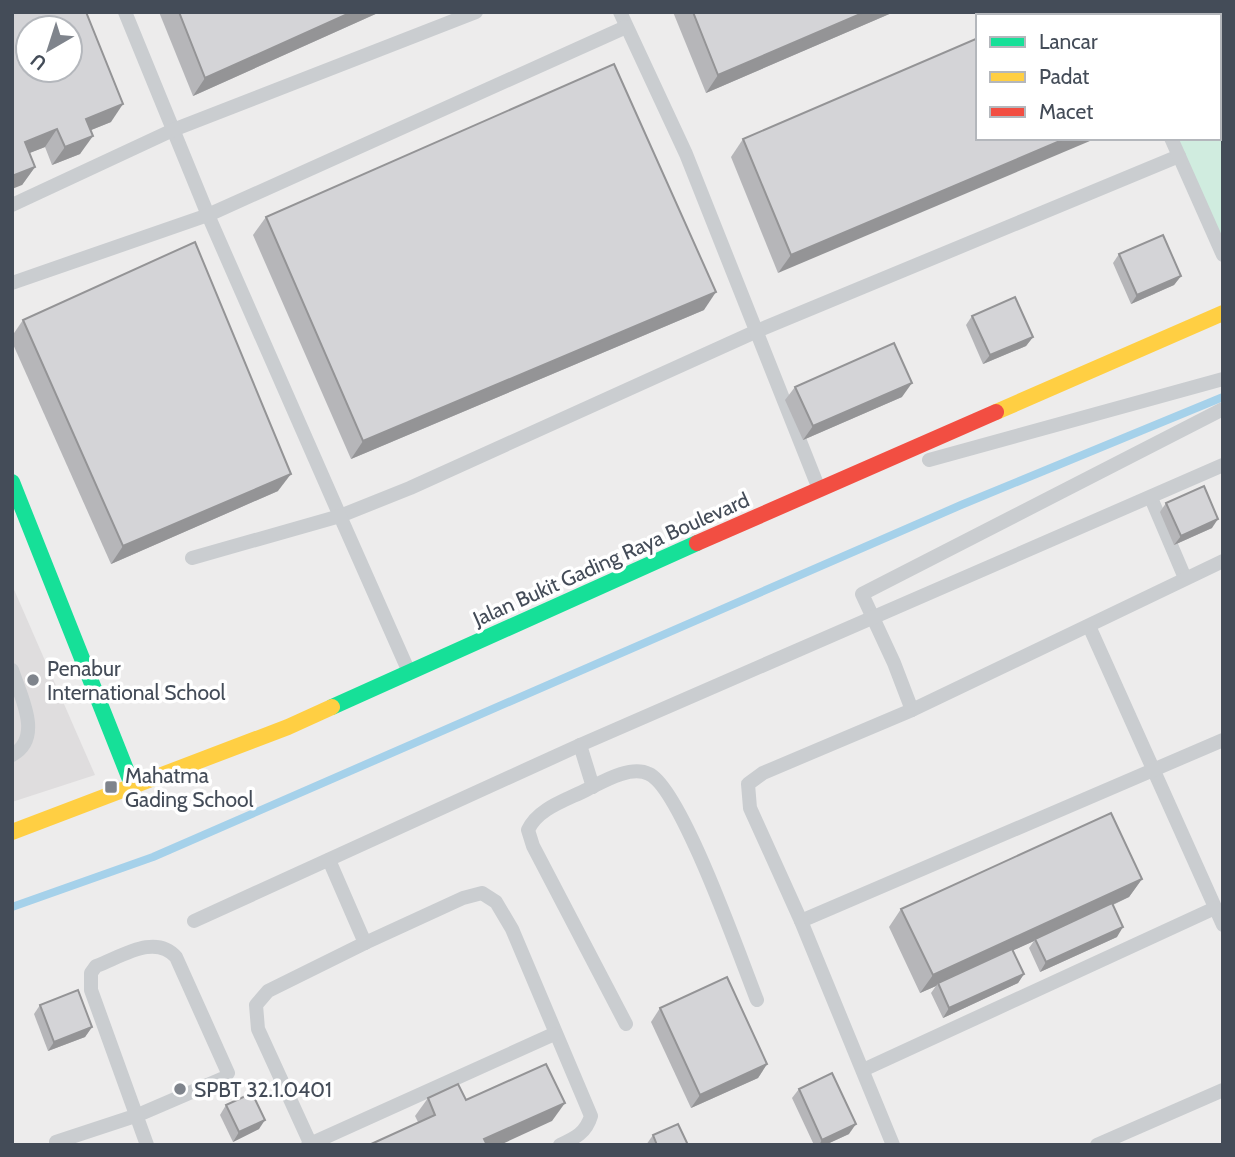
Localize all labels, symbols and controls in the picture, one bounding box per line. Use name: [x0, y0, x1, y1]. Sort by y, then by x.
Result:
north arrow: [14, 14, 84, 84]
legend: [976, 14, 1221, 140]
text: Lancar: [1039, 29, 1098, 54]
text: U: [26, 49, 51, 75]
text: Padat: [1039, 64, 1089, 89]
text: Macet: [1039, 99, 1093, 124]
street label: Jalan Bukit Gading Raya Boulevard: [468, 487, 753, 632]
place label: Penabur International School: [47, 656, 226, 705]
marker: Penabur International School: [25, 672, 41, 688]
place label: Mahatma Gading School: [125, 763, 254, 812]
marker: Mahatma Gading School: [103, 779, 119, 795]
place label: SPBT 32.1.0401: [194, 1077, 332, 1102]
marker: SPBT 32.1.0401: [172, 1081, 188, 1097]

